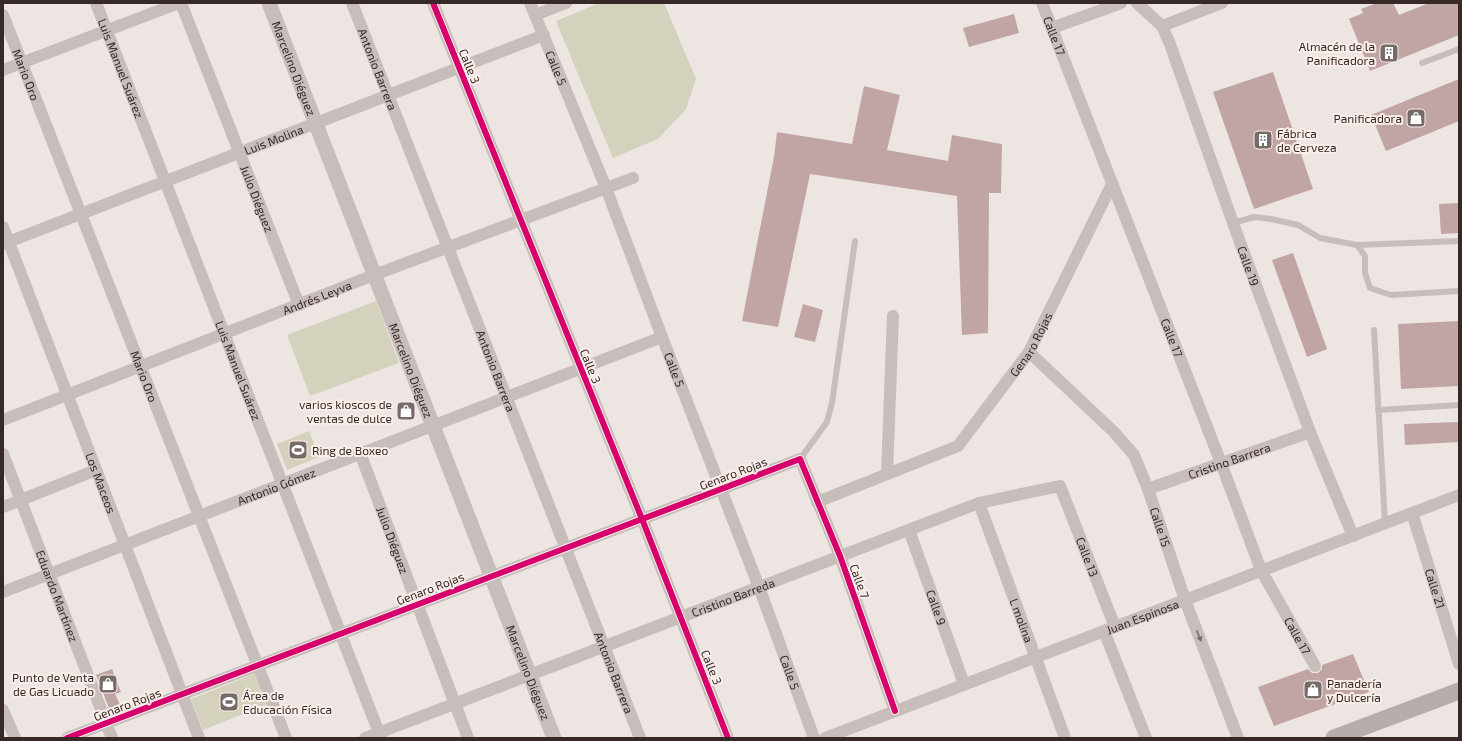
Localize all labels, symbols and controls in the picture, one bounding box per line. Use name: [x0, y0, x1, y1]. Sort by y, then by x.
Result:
street label: Calle 17: [1041, 14, 1069, 57]
street label: Luis Manuel Suárez: [96, 17, 147, 120]
street label: Marcelino Diéguez: [270, 19, 319, 118]
street label: Antonio Barrera: [356, 26, 400, 112]
place label: Almacén de la Panificadora: [1299, 39, 1375, 67]
building icon: Almacén de la Panificadora: [1378, 42, 1400, 64]
street label: Mario Oro: [10, 47, 43, 102]
street label: Calle 3: [457, 47, 483, 85]
street label: Calle 5: [543, 48, 570, 87]
shop icon: Panificadora: [1405, 107, 1427, 129]
place label: Panificadora: [1334, 111, 1402, 125]
street label: Luis Molina: [242, 122, 305, 157]
place label: Fábrica de Cerveza: [1277, 126, 1337, 154]
building icon: Fábrica de Cerveza: [1252, 129, 1274, 151]
street label: Julio Diéguez: [238, 163, 277, 234]
street label: Calle 19: [1235, 244, 1263, 288]
street label: Andrés Leyva: [280, 278, 353, 317]
street label: Genaro Rojas: [1006, 310, 1054, 379]
street label: Calle 17: [1158, 316, 1186, 359]
street label: Luis Manuel Suárez: [213, 319, 264, 422]
street label: Marcelino Diéguez: [387, 321, 436, 420]
street label: Antonio Barrera: [474, 328, 518, 414]
street label: Calle 3: [578, 347, 604, 385]
street label: Mario Oro: [128, 349, 161, 404]
street label: Calle 5: [662, 350, 688, 389]
place label: varios kioscos de ventas de dulce: [299, 397, 392, 425]
shop icon: varios kioscos de ventas de dulce: [395, 400, 417, 422]
sports icon: Ring de Boxeo: [287, 439, 309, 461]
street label: Cristino Barrera: [1186, 440, 1272, 481]
place label: Ring de Boxeo: [312, 443, 389, 457]
street label: Los Maceos: [83, 450, 119, 515]
street label: Genaro Rojas: [697, 454, 769, 493]
street label: Antonio Gómez: [235, 465, 317, 508]
street label: Julio Diéguez: [374, 505, 412, 575]
street label: Calle 15: [1148, 505, 1174, 549]
street label: Calle 13: [1074, 535, 1102, 578]
street label: Eduardo Martínez: [34, 548, 81, 644]
street label: Calle 7: [847, 562, 873, 600]
street label: Calle 21: [1423, 567, 1448, 610]
street label: Genaro Rojas: [394, 569, 466, 608]
street label: Cristino Barreda: [689, 575, 777, 619]
street label: Calle 9: [924, 588, 949, 627]
street label: L molina: [1007, 596, 1036, 644]
street label: Juan Espinosa: [1104, 596, 1181, 637]
street label: Calle 17: [1282, 614, 1314, 657]
street label: Marcelino Diéguez: [504, 623, 553, 722]
street label: Antonio Barrera: [592, 630, 637, 715]
one-way arrow: [1196, 631, 1202, 643]
street label: Calle 3: [699, 648, 725, 686]
street label: Calle 5: [777, 653, 803, 692]
place label: Punto de Venta de Gas Licuado: [12, 670, 94, 698]
shop icon: Punto de Venta de Gas Licuado: [97, 673, 119, 695]
place label: Panadería y Dulcería: [1327, 676, 1382, 704]
shop icon: Panadería y Dulcería: [1302, 679, 1324, 701]
street label: Genaro Rojas: [91, 685, 163, 724]
place label: Área de Educación Física: [243, 688, 332, 716]
sports icon: Área de Educación Física: [218, 691, 240, 713]

